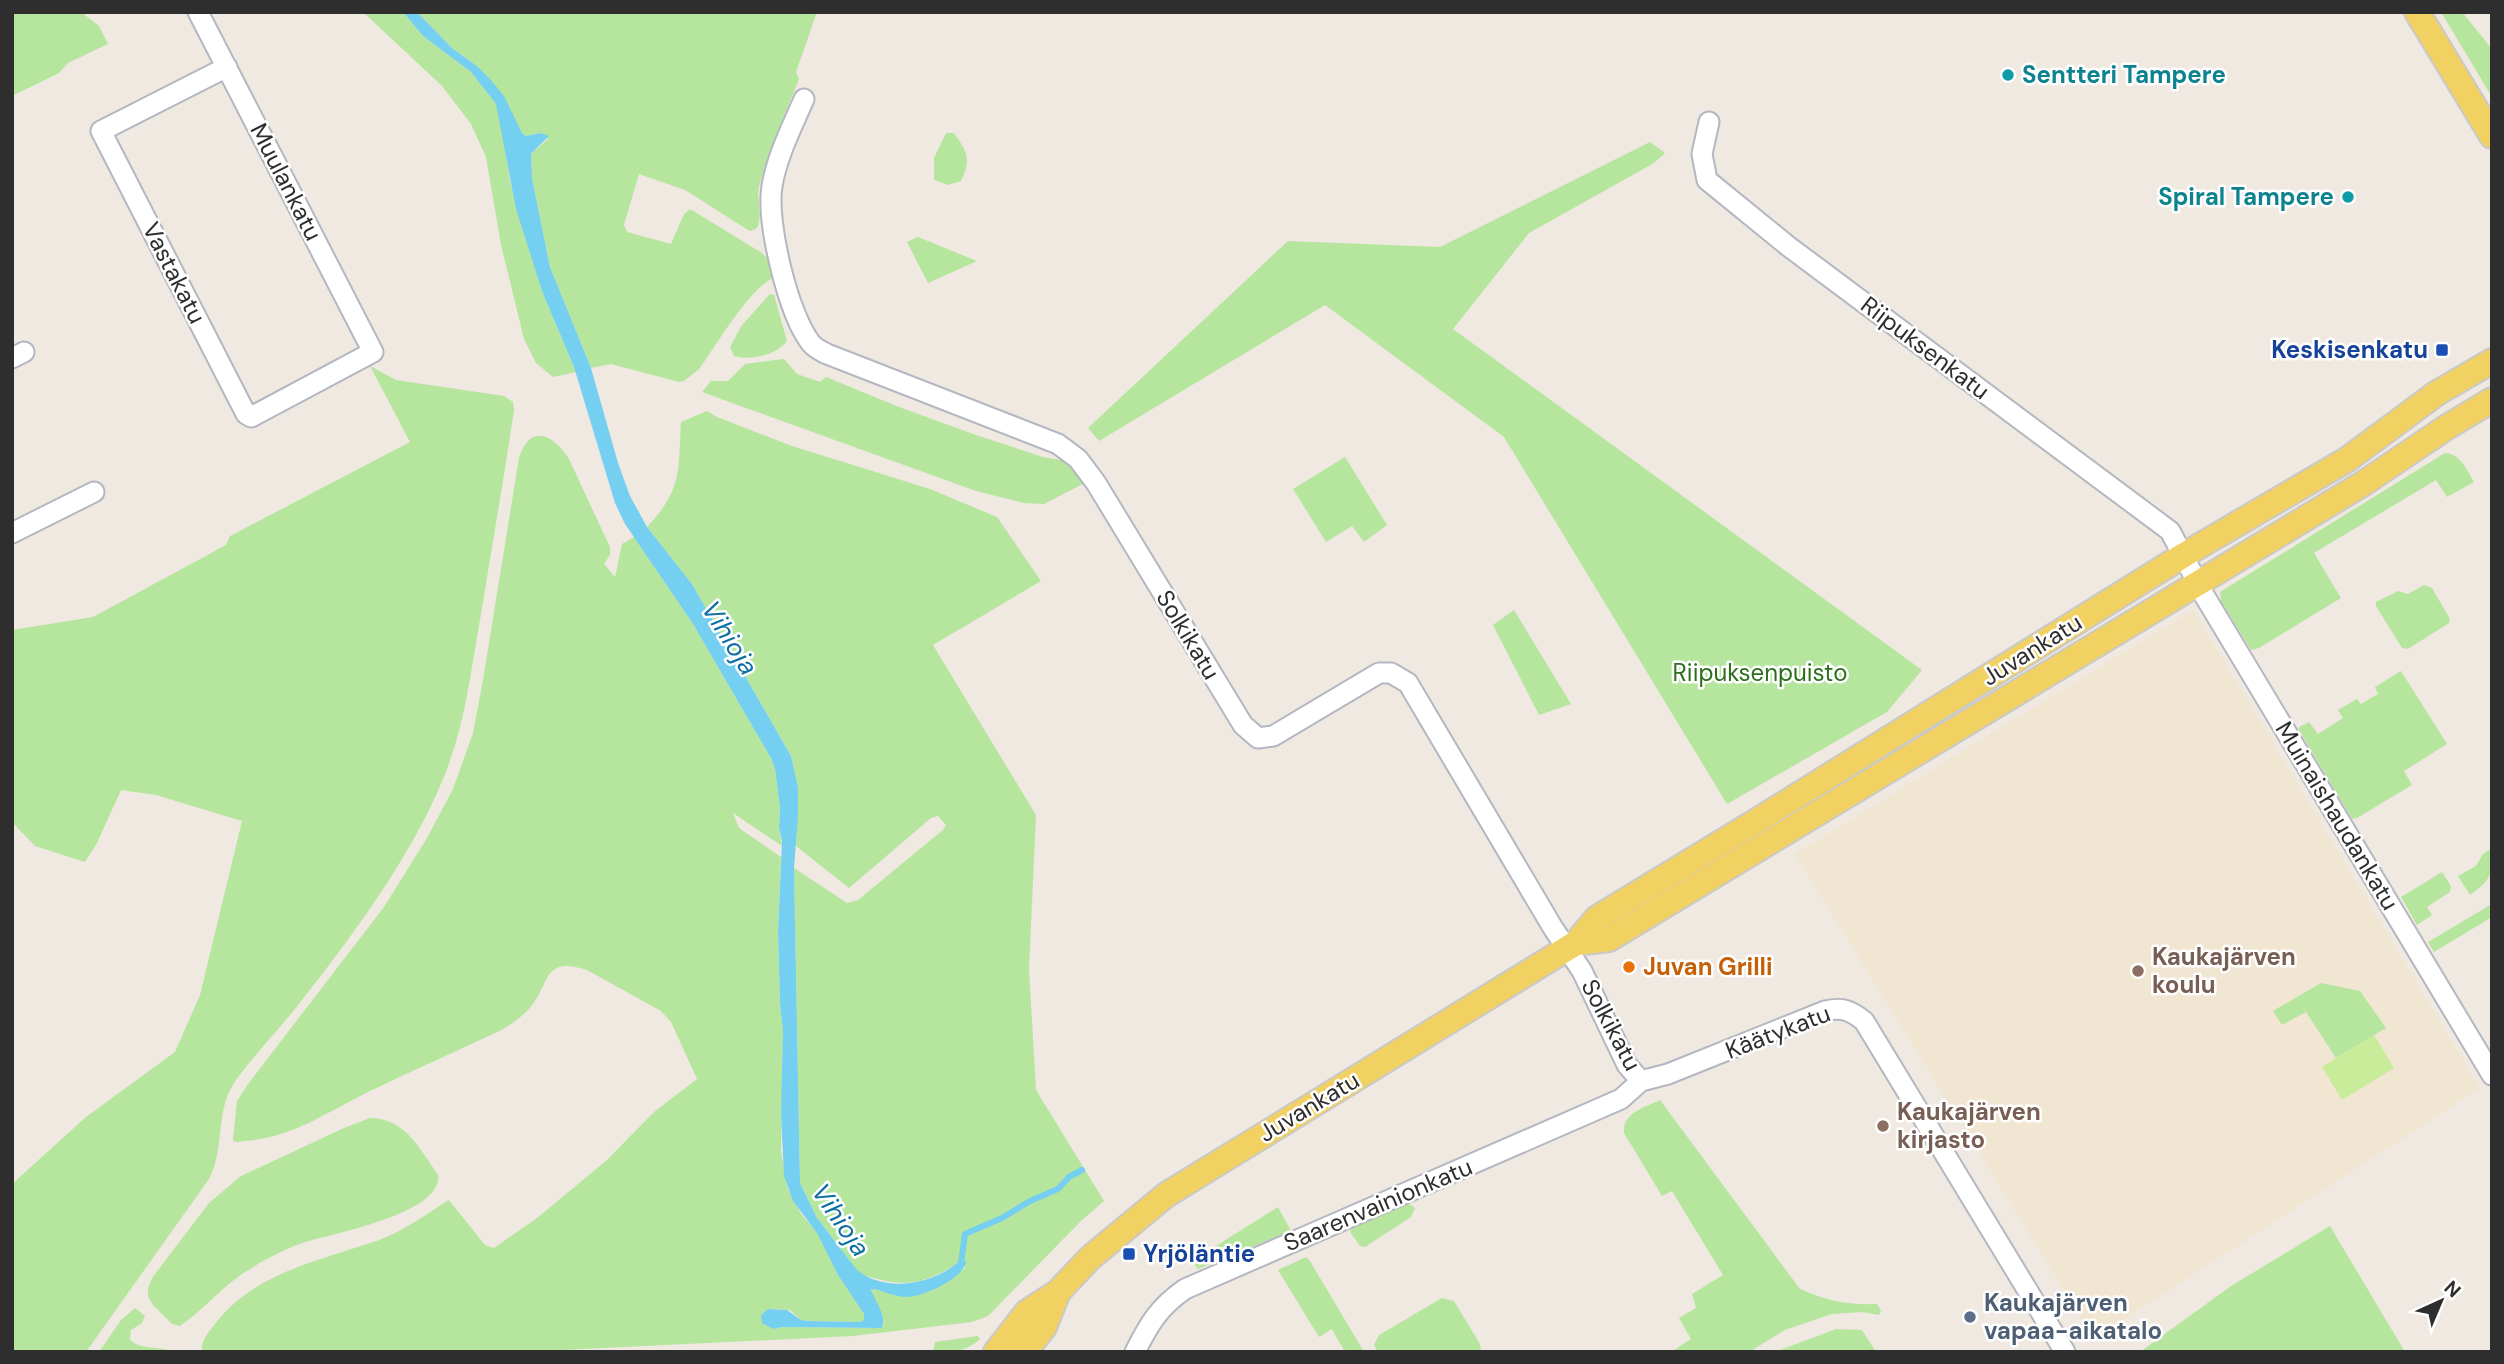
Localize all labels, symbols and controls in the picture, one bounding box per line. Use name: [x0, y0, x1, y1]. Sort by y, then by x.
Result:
place label: Sentteri Tampere: [2022, 59, 2226, 90]
marker: Sentteri Tampere: [2000, 67, 2016, 83]
street label: Muulankatu: [244, 118, 329, 246]
place label: Spiral Tampere: [2158, 181, 2334, 212]
marker: Spiral Tampere: [2340, 189, 2356, 205]
street label: Vastakatu: [136, 217, 213, 329]
street label: Riipuksenkatu: [1855, 289, 1996, 406]
place label: Keskisenkatu: [2271, 334, 2428, 365]
marker: Keskisenkatu: [2434, 342, 2450, 358]
street label: Solkikatu: [1150, 584, 1227, 685]
water label: Vihioja: [694, 595, 766, 681]
street label: Juvankatu: [1976, 607, 2088, 693]
park label: Riipuksenpuisto: [1673, 657, 1847, 688]
street label: Muinaishaudankatu: [2269, 716, 2406, 916]
place label: Kaukajärven koulu: [2152, 941, 2296, 1000]
place label: Juvan Grilli: [1643, 951, 1773, 982]
marker: Juvan Grilli: [1621, 959, 1637, 975]
marker: Kaukajärven koulu: [2130, 963, 2146, 979]
street label: Solkikatu: [1574, 974, 1648, 1076]
street label: Käätykatu: [1721, 997, 1835, 1066]
street label: Juvankatu: [1253, 1064, 1365, 1149]
place label: Kaukajärven kirjasto: [1897, 1096, 2041, 1155]
marker: Kaukajärven kirjasto: [1875, 1118, 1891, 1134]
street label: Saarenvainionkatu: [1279, 1151, 1477, 1258]
water label: Vihioja: [804, 1177, 878, 1263]
place label: Yrjöläntie: [1143, 1238, 1255, 1269]
marker: Yrjöläntie: [1121, 1246, 1137, 1262]
north arrow: [2406, 1266, 2476, 1336]
text: N: [2439, 1275, 2466, 1303]
place label: Kaukajärven vapaa-aikatalo: [1984, 1287, 2162, 1346]
marker: Kaukajärven vapaa-aikatalo: [1962, 1309, 1978, 1325]

